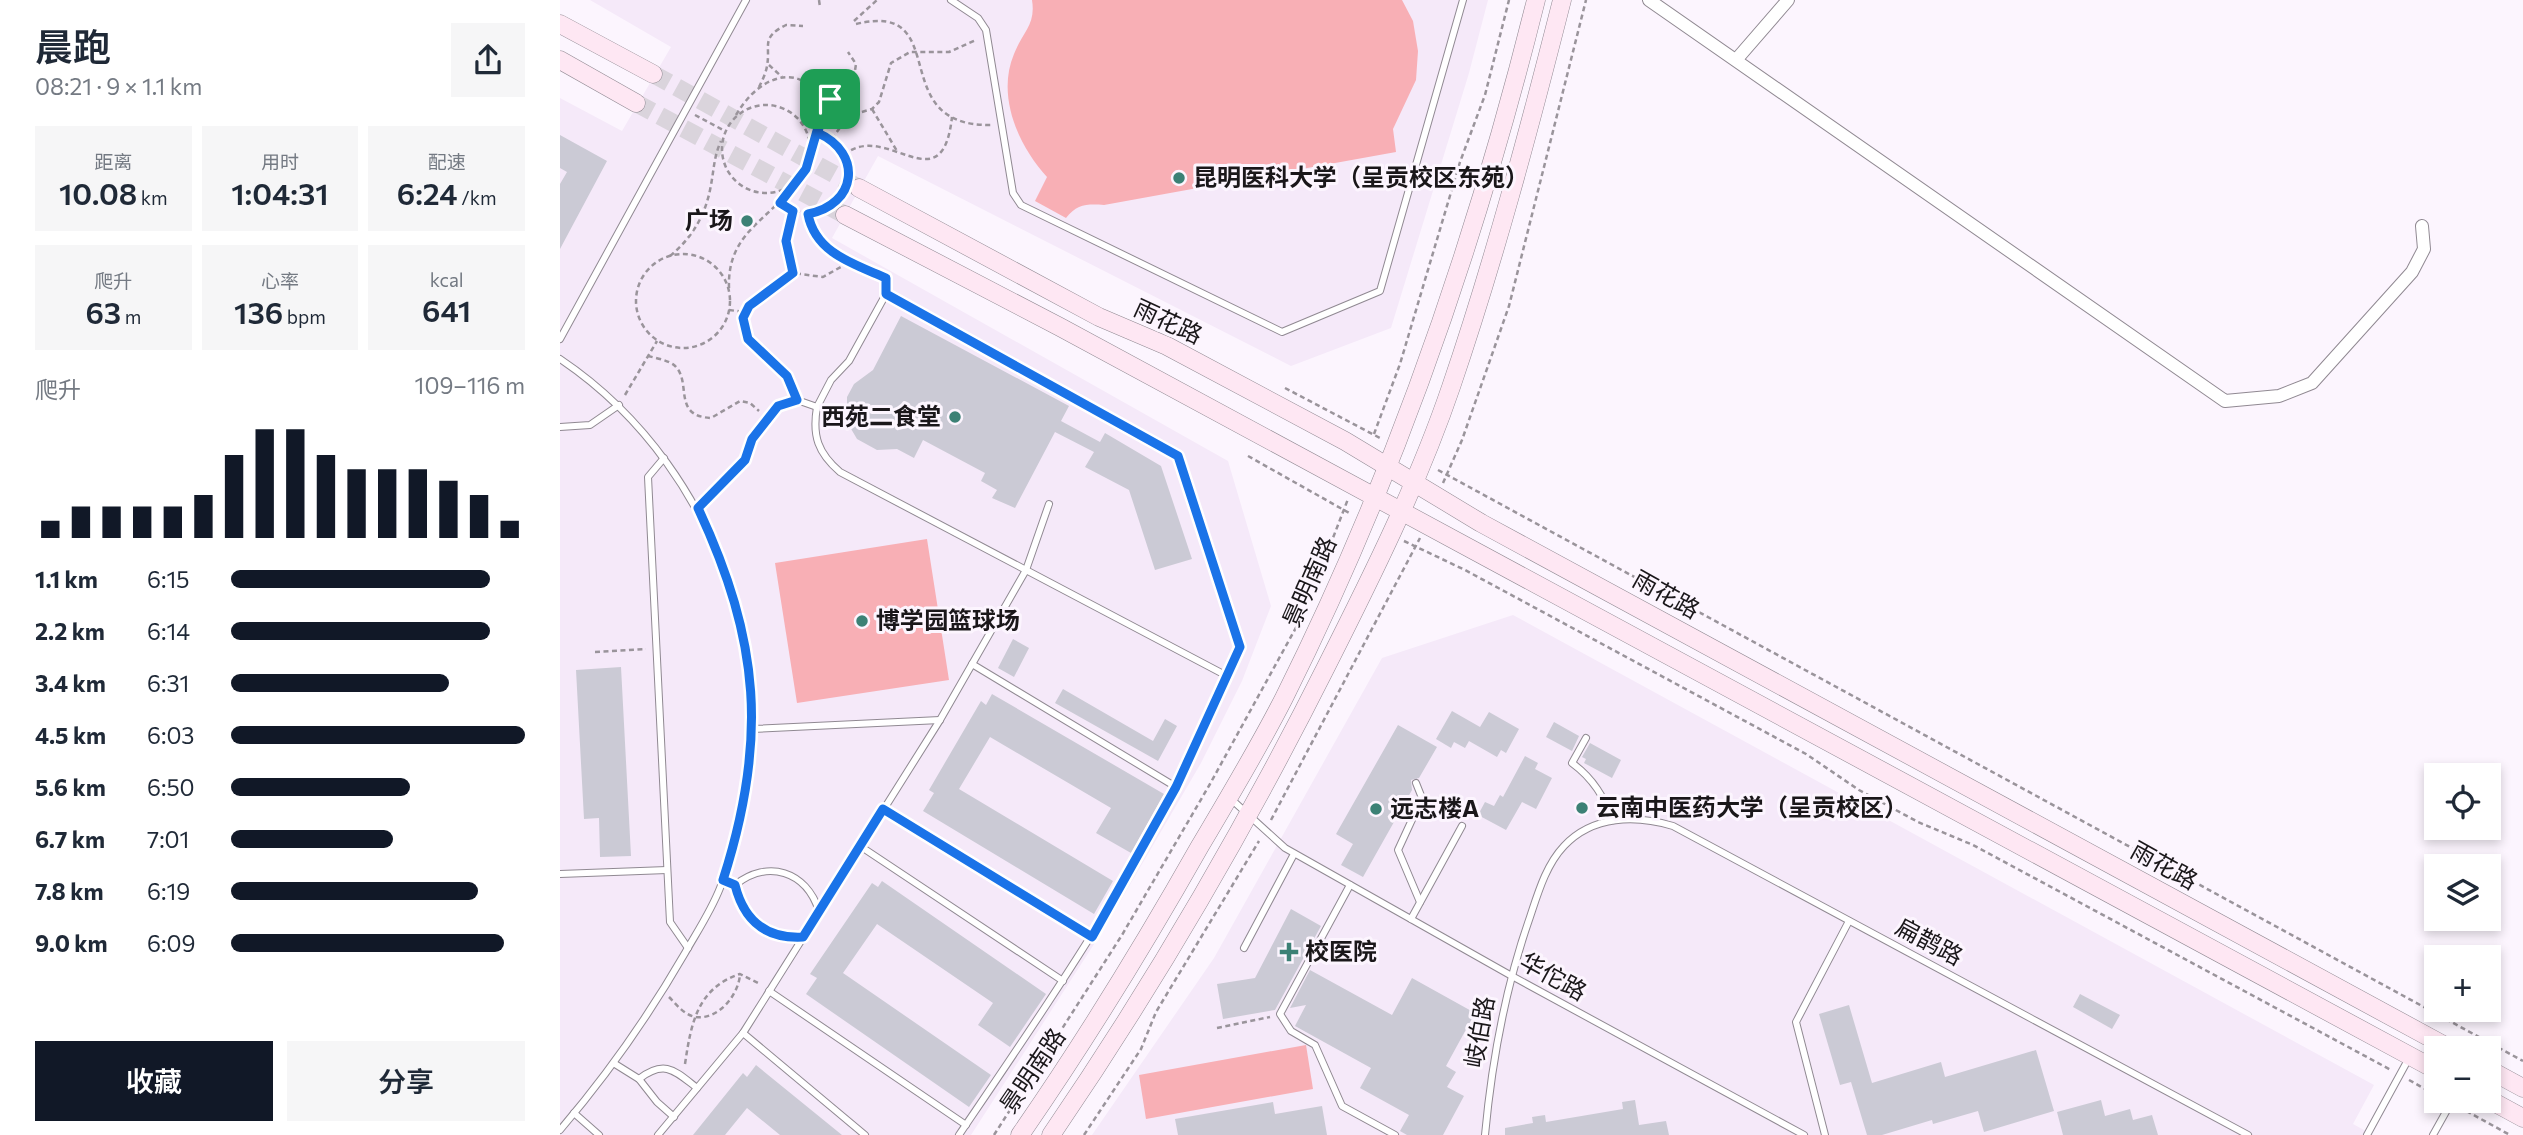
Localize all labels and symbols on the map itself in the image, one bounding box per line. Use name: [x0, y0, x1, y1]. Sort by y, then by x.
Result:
pin: [800, 69, 860, 129]
place label: 昆明医科大学（呈贡校区东苑）: [1193, 162, 1529, 191]
marker: 昆明医科大学（呈贡校区东苑）: [1171, 170, 1187, 186]
place label: 广场: [685, 205, 733, 234]
marker: 广场: [739, 213, 755, 229]
street label: 雨花路: [1130, 292, 1207, 349]
place label: 西苑二食堂: [821, 401, 941, 430]
marker: 西苑二食堂: [947, 409, 963, 425]
street label: 景明南路: [1276, 532, 1341, 631]
street label: 雨花路: [1628, 564, 1705, 624]
place label: 博学园篮球场: [876, 605, 1020, 634]
marker: 博学园篮球场: [854, 613, 870, 629]
place label: 云南中医药大学（呈贡校区）: [1596, 792, 1908, 821]
place label: 远志楼A: [1390, 793, 1479, 822]
marker: 云南中医药大学（呈贡校区）: [1574, 800, 1590, 816]
marker: 远志楼A: [1368, 801, 1384, 817]
street label: 雨花路: [2126, 835, 2203, 895]
street label: 扁鹊路: [1891, 911, 1968, 970]
place label: 校医院: [1305, 936, 1377, 965]
marker: 校医院: [1279, 942, 1299, 962]
street label: 华佗路: [1515, 946, 1592, 1006]
street label: 岐伯路: [1458, 994, 1499, 1070]
street label: 景明南路: [993, 1022, 1071, 1118]

